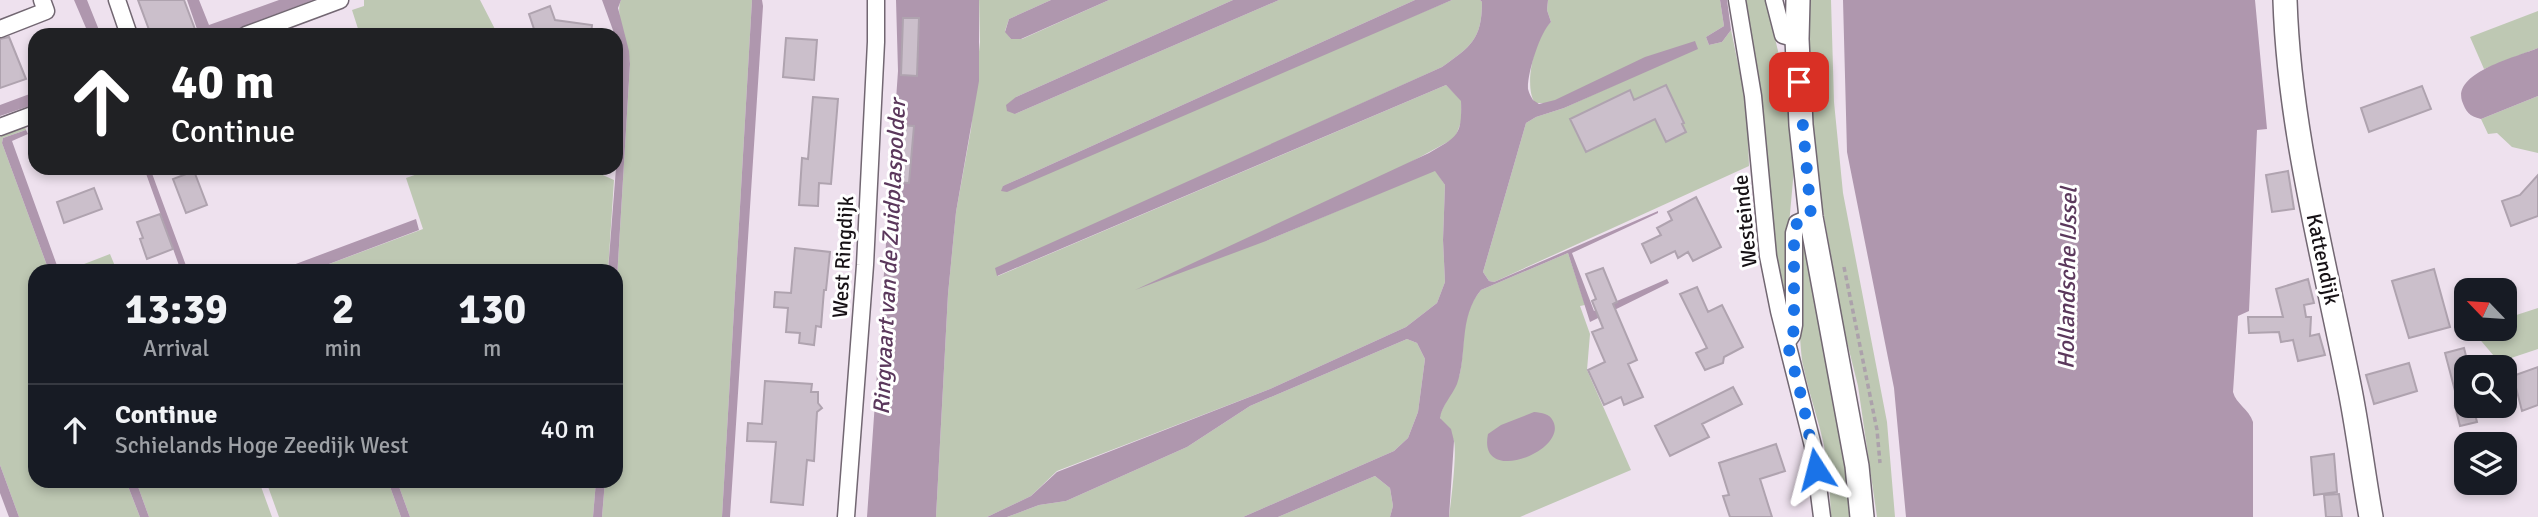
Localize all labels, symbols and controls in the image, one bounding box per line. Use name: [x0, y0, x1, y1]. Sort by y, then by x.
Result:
text: 40 m: [171, 52, 274, 112]
pin: [1769, 52, 1829, 112]
icon: ahead: [56, 56, 147, 147]
icon: arrive: [1780, 63, 1818, 101]
water label: Ringvaart van de Zuidplaspolder: [867, 95, 912, 415]
text: Continue: [171, 112, 295, 151]
street label: Westeinde: [1727, 173, 1763, 269]
water label: Hollandsche IJssel: [2051, 185, 2084, 369]
street label: West Ringdijk: [827, 195, 859, 319]
street label: Kattendijk: [2301, 211, 2345, 307]
north arrow: [2454, 278, 2516, 341]
map controls: [2454, 278, 2517, 495]
text: 13:39: [125, 284, 228, 335]
text: 2: [332, 284, 354, 335]
text: 130: [458, 284, 526, 335]
text: Arrival: [143, 334, 209, 363]
text: min: [324, 334, 362, 363]
text: m: [483, 334, 501, 363]
button: search: [2454, 355, 2517, 418]
text: Continue: [115, 399, 217, 431]
icon: ahead: [56, 411, 94, 449]
text: 40 m: [540, 414, 595, 446]
text: Schielands Hoge Zeedijk West: [115, 431, 408, 460]
position arrow: [1779, 432, 1853, 506]
button: layers: [2454, 432, 2517, 495]

